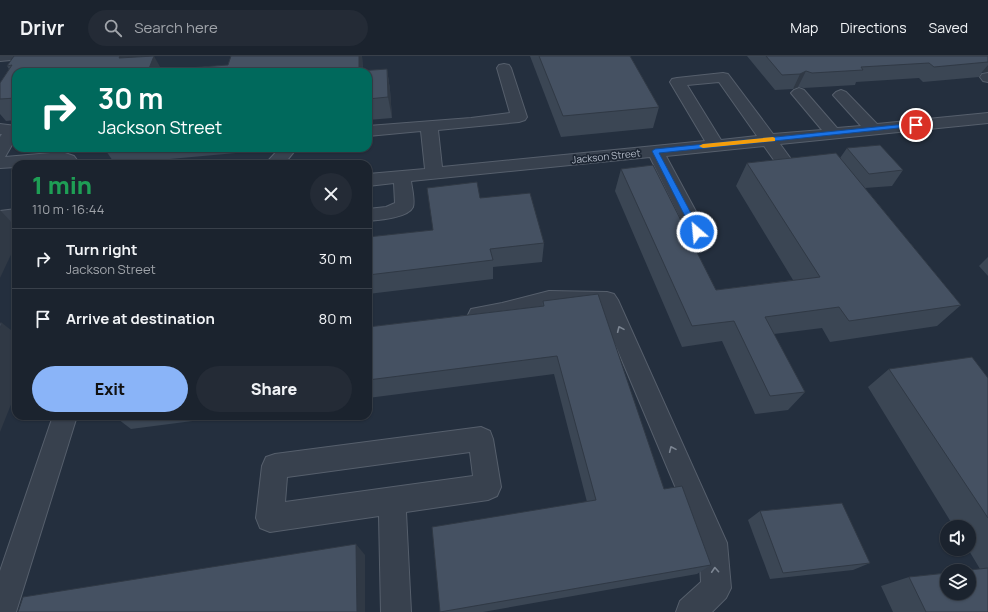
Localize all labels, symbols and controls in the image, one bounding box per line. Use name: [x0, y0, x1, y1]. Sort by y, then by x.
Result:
search box: [88, 10, 368, 46]
text: Drivr: [20, 15, 64, 41]
icon: search: [102, 17, 124, 39]
text: Search here: [134, 17, 218, 38]
text: Map: [790, 18, 818, 37]
text: Directions: [840, 18, 907, 37]
text: Saved: [929, 18, 968, 37]
text: 30 m: [98, 79, 163, 117]
icon: right: [32, 84, 84, 136]
pin: [899, 108, 933, 142]
icon: arrive: [905, 114, 927, 136]
text: Jackson Street: [98, 115, 222, 139]
street label: Jackson Street: [571, 145, 641, 167]
text: 1 min: [32, 168, 92, 201]
button: close: [310, 173, 352, 215]
text: 110 m · 16:44: [32, 200, 104, 218]
position arrow: [676, 211, 718, 253]
text: Turn right: [66, 239, 137, 260]
icon: right: [32, 248, 54, 270]
text: 30 m: [319, 248, 352, 269]
text: Jackson Street: [66, 260, 156, 278]
icon: arrive: [32, 308, 54, 330]
text: Arrive at destination: [66, 308, 215, 329]
text: 80 m: [318, 308, 352, 329]
one-way arrow: [616, 326, 624, 333]
button: Exit: [32, 366, 188, 412]
button: Share: [196, 366, 352, 412]
one-way arrow: [668, 445, 676, 452]
map controls: [940, 520, 976, 600]
button: sound: [940, 520, 976, 556]
button: layers: [940, 564, 976, 600]
one-way arrow: [710, 567, 719, 573]

